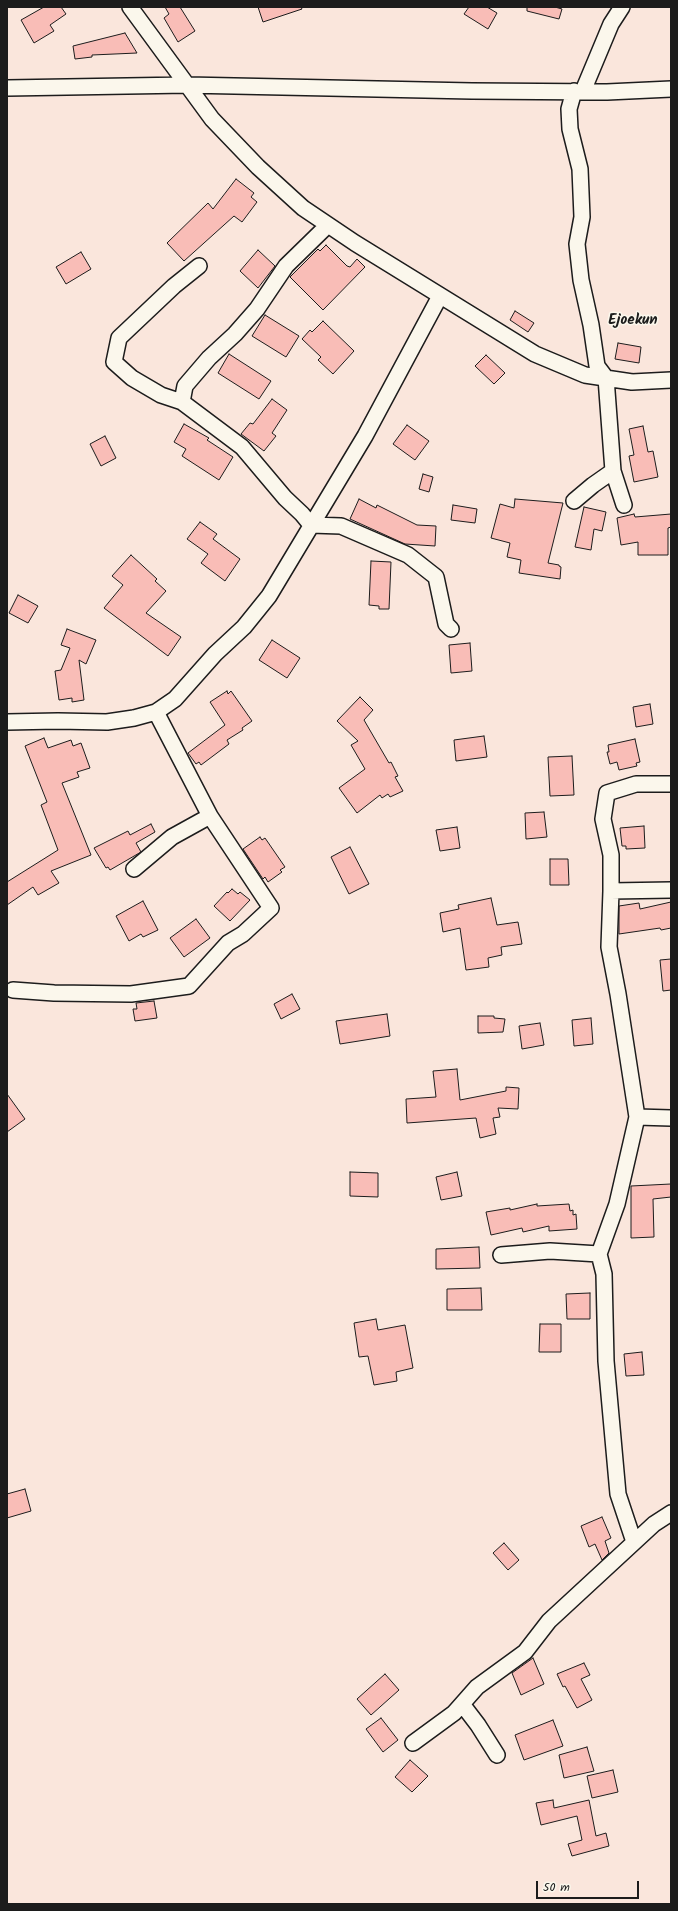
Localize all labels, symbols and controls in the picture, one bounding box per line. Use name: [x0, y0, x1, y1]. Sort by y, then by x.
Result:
district label: Ejoekun: [608, 312, 658, 330]
scale bar: [538, 1873, 641, 1899]
text: 50 m: [543, 1878, 570, 1897]

